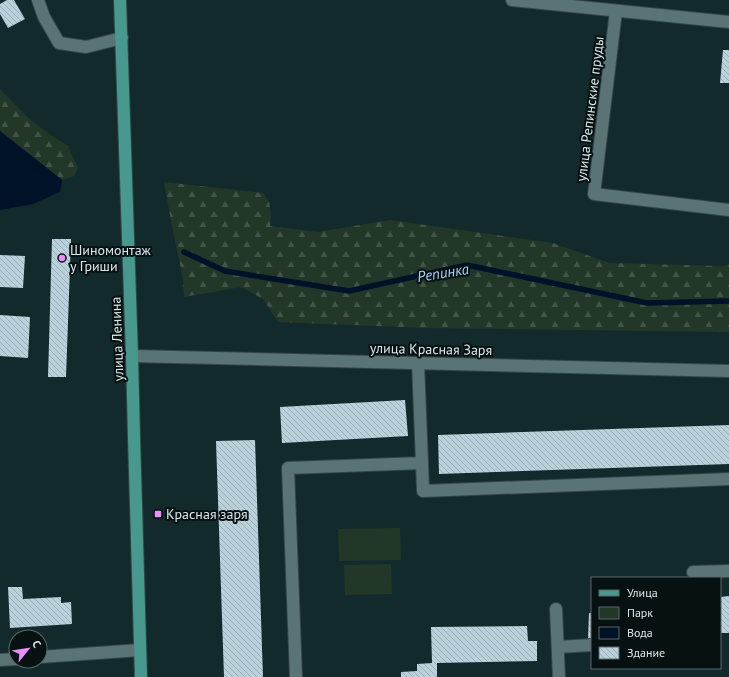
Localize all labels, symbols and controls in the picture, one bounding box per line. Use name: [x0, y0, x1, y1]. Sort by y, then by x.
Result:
street label: улица Репинские пруды: [572, 35, 608, 183]
place label: Шиномонтаж у Гриши: [70, 241, 152, 275]
marker: Шиномонтаж у Гриши: [57, 253, 67, 263]
water label: Репинка: [416, 259, 471, 286]
street label: улица Ленина: [107, 296, 127, 382]
street label: улица Красная Заря: [370, 339, 492, 359]
place label: Красная заря: [166, 505, 248, 523]
marker: Красная заря: [153, 509, 163, 519]
legend: [591, 577, 721, 669]
text: Улица: [627, 585, 658, 600]
text: Парк: [627, 605, 653, 620]
text: Вода: [627, 625, 653, 640]
north arrow: [8, 629, 48, 669]
text: С: [29, 638, 44, 650]
text: Здание: [627, 645, 665, 660]

